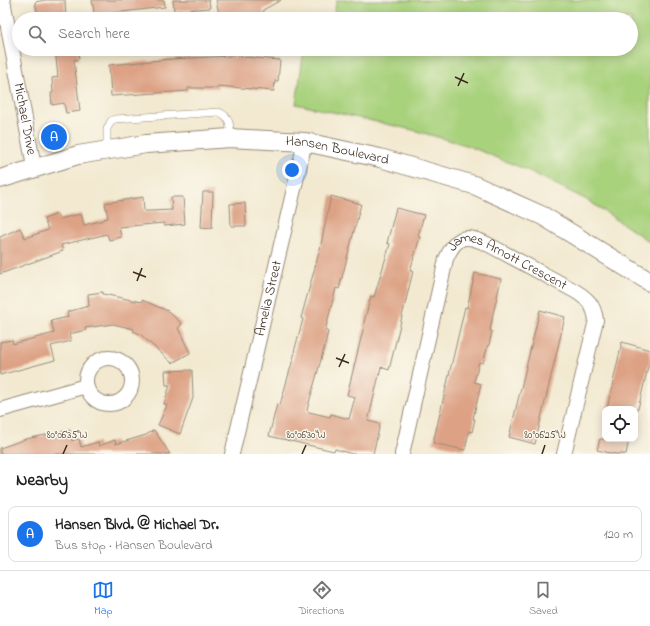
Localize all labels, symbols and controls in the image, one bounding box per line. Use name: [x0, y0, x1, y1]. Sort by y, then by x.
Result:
search box: [12, 12, 638, 56]
icon: search: [26, 23, 48, 45]
text: Search here: [58, 23, 130, 45]
street label: Michael Drive: [8, 81, 42, 157]
pin: A: [41, 122, 67, 152]
street label: Hansen Boulevard: [285, 130, 392, 171]
your location: [282, 160, 302, 180]
street label: James Arnott Crescent: [442, 227, 571, 296]
street label: Amelia Street: [249, 258, 288, 338]
map controls: [602, 406, 638, 442]
button: locate: [602, 406, 638, 442]
text: 80°06'35"W: [47, 428, 87, 443]
text: 80°06'30"W: [286, 428, 326, 443]
text: 80°06'25"W: [524, 428, 566, 443]
text: Nearby: [16, 468, 68, 493]
text: Hansen Blvd. @ Michael Dr.: [55, 514, 219, 536]
text: A: [26, 525, 34, 544]
text: 120 m: [603, 525, 633, 544]
text: Bus stop · Hansen Boulevard: [55, 536, 212, 555]
tab: Map: [92, 579, 114, 619]
tab: Directions: [299, 579, 345, 619]
tab: Saved: [529, 579, 558, 619]

